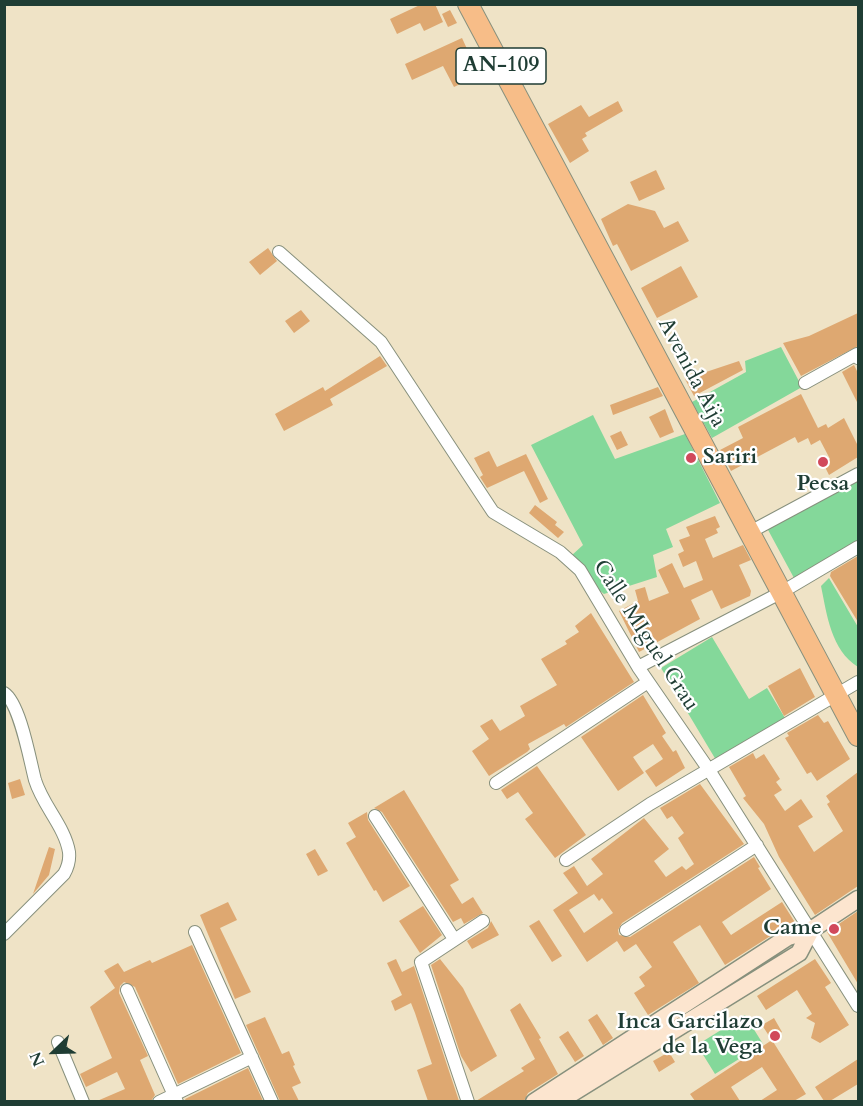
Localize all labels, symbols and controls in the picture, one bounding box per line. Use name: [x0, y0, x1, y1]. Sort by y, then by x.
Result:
road number: AN-109: [456, 48, 546, 84]
street label: Avenida Aija: [651, 314, 731, 432]
place label: Sariri: [703, 445, 757, 471]
marker: Sariri: [684, 451, 698, 465]
marker: Pecsa: [816, 455, 830, 469]
place label: Pecsa: [797, 472, 849, 498]
street label: Calle MIguel Grau: [586, 556, 704, 716]
place label: Came: [763, 916, 822, 942]
marker: Came: [827, 922, 841, 936]
place label: Inca Garcilazo de la Vega: [617, 1010, 763, 1062]
north arrow: [24, 1022, 84, 1082]
marker: Inca Garcilazo de la Vega: [768, 1029, 782, 1043]
text: N: [25, 1048, 50, 1070]

